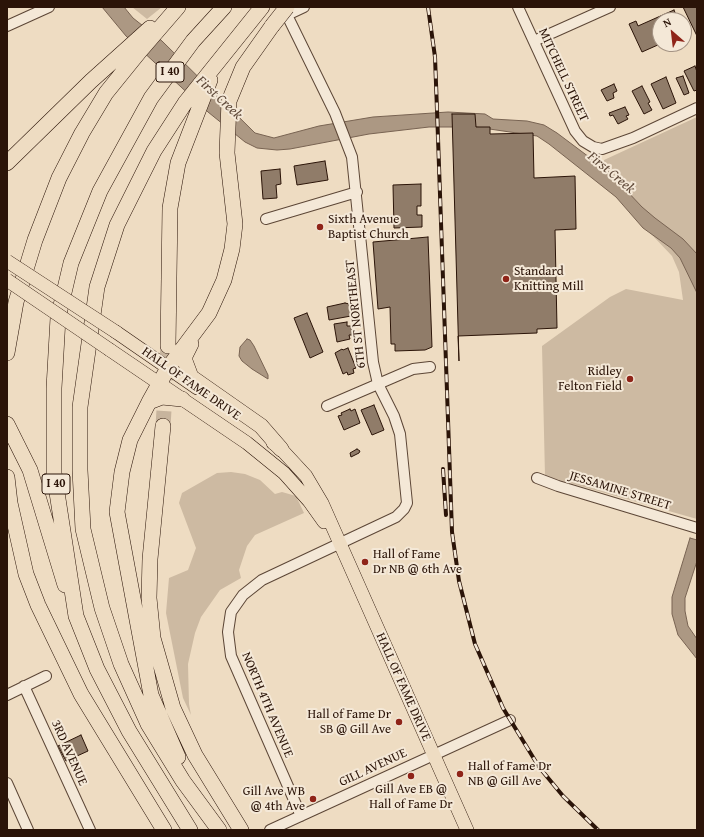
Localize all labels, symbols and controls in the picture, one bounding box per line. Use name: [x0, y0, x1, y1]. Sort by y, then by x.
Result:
north arrow: [652, 12, 692, 52]
text: N: [660, 14, 674, 31]
street label: MITCHELL STREET: [535, 26, 591, 124]
road number: I 40: [156, 62, 184, 82]
water label: First Creek: [193, 72, 245, 124]
water label: First Creek: [584, 148, 638, 198]
place label: Sixth Avenue Baptist Church: [328, 212, 409, 243]
marker: Sixth Avenue Baptist Church: [315, 222, 325, 232]
street label: 6TH ST NORTHEAST: [343, 259, 369, 369]
place label: Standard Knitting Mill: [514, 264, 584, 295]
marker: Standard Knitting Mill: [501, 274, 511, 284]
street label: HALL OF FAME DRIVE: [139, 344, 243, 424]
place label: Ridley Felton Field: [558, 364, 622, 395]
marker: Ridley Felton Field: [625, 374, 635, 384]
street label: JESSAMINE STREET: [567, 468, 673, 514]
road number: I 40: [42, 474, 70, 494]
place label: Hall of Fame Dr NB @ 6th Ave: [373, 547, 462, 578]
marker: Hall of Fame Dr NB @ 6th Ave: [360, 557, 370, 567]
street label: HALL OF FAME DRIVE: [372, 630, 434, 744]
street label: NORTH 4TH AVENUE: [238, 650, 296, 760]
place label: Hall of Fame Dr SB @ Gill Ave: [308, 707, 391, 738]
marker: Hall of Fame Dr SB @ Gill Ave: [394, 717, 404, 727]
street label: 3RD AVENUE: [48, 718, 90, 788]
street label: GILL AVENUE: [337, 746, 409, 790]
place label: Hall of Fame Dr NB @ Gill Ave: [468, 759, 551, 790]
marker: Hall of Fame Dr NB @ Gill Ave: [455, 769, 465, 779]
marker: Gill Ave EB @ Hall of Fame Dr: [406, 771, 416, 781]
place label: Gill Ave EB @ Hall of Fame Dr: [369, 782, 453, 813]
place label: Gill Ave WB @ 4th Ave: [243, 784, 305, 815]
marker: Gill Ave WB @ 4th Ave: [308, 794, 318, 804]

